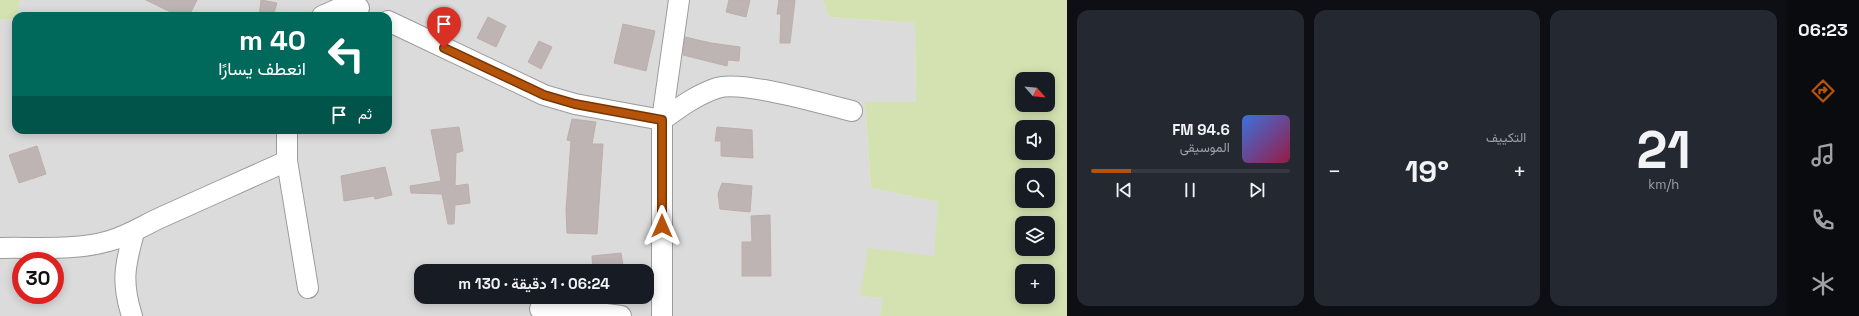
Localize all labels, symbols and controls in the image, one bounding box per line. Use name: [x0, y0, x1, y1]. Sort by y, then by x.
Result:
pin: [427, 7.0, 461, 48]
icon: arrive: [433, 13, 455, 35]
text: 06:23: [1798, 18, 1848, 41]
text: 40 m: [239, 22, 306, 58]
icon: left: [320, 28, 372, 80]
text: انعطف يسارًا: [218, 57, 306, 80]
north arrow: [1015, 72, 1055, 112]
map controls: [1015, 72, 1055, 304]
icon: directions: [1809, 77, 1837, 105]
icon: arrive: [328, 104, 350, 126]
text: ثم: [358, 104, 372, 123]
text: 21: [1636, 117, 1691, 183]
button: sound: [1015, 120, 1055, 160]
text: 94.6 FM: [1172, 120, 1230, 139]
text: التكييف: [1486, 129, 1526, 146]
text: الموسيقى: [1180, 139, 1230, 156]
icon: music: [1809, 141, 1837, 169]
text: 19°: [1405, 152, 1449, 191]
text: −: [1328, 157, 1341, 185]
text: +: [1513, 157, 1526, 185]
button: search: [1015, 168, 1055, 208]
text: km/h: [1648, 176, 1679, 193]
icon: previous: [1113, 179, 1135, 201]
icon: pause: [1179, 179, 1201, 201]
icon: next: [1246, 179, 1268, 201]
position arrow: [641, 205, 683, 247]
icon: phone: [1809, 206, 1837, 234]
button: layers: [1015, 216, 1055, 256]
speed limit sign: 30: [12, 252, 64, 304]
button: +: [1015, 264, 1055, 304]
icon: climate: [1809, 270, 1837, 298]
text: 06:24 · 1 دقيقة · 130 m: [458, 274, 610, 293]

